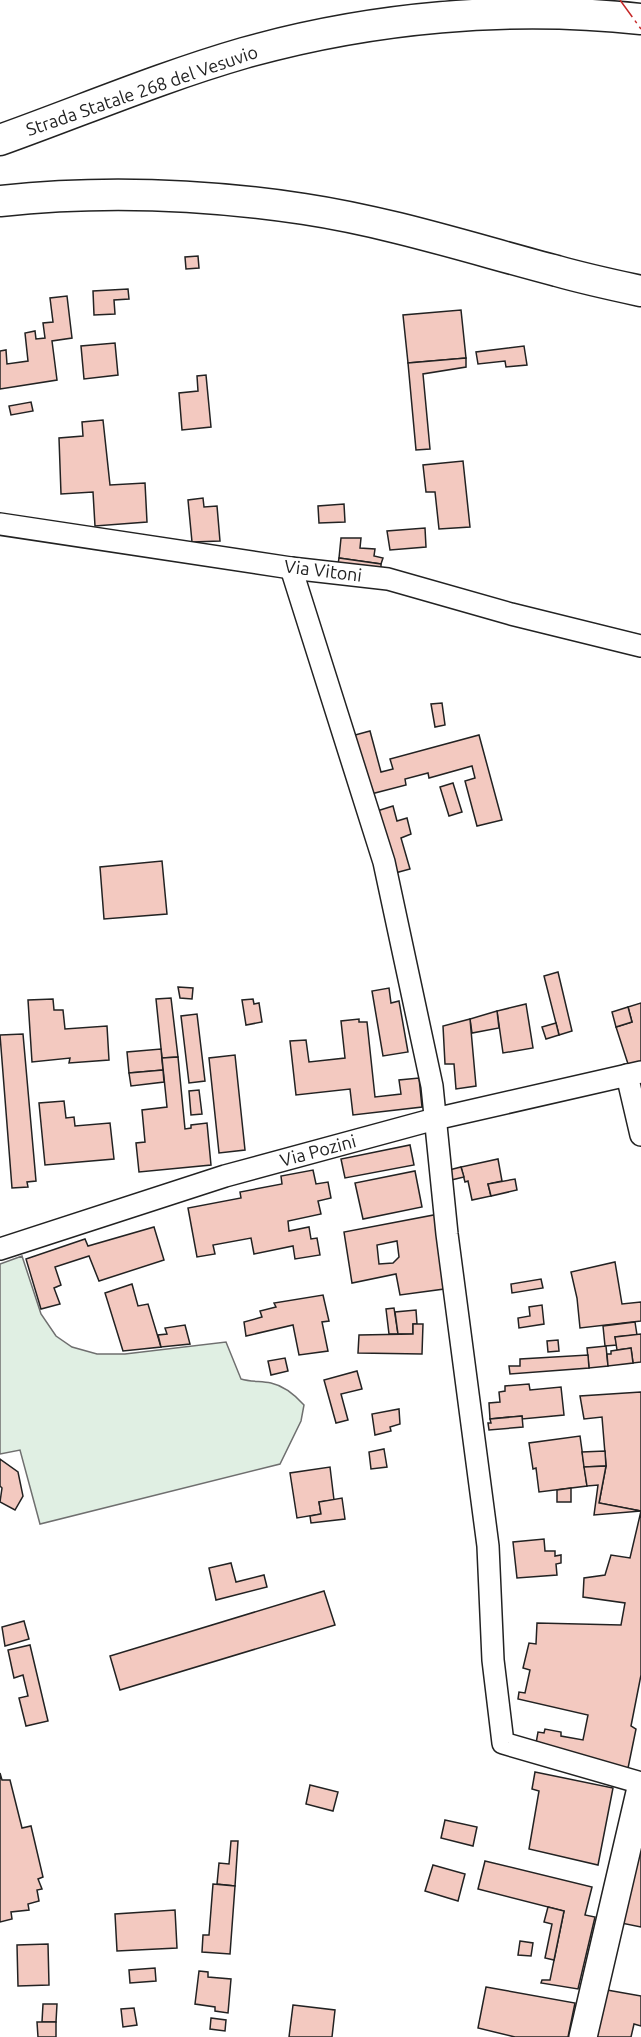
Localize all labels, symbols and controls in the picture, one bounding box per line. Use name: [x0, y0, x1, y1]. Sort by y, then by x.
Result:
street label: Strada Statale 268 del Vesuvio: [23, 41, 260, 139]
street label: Via Vitoni: [283, 555, 363, 585]
street label: Via Pozini: [277, 1130, 358, 1170]

